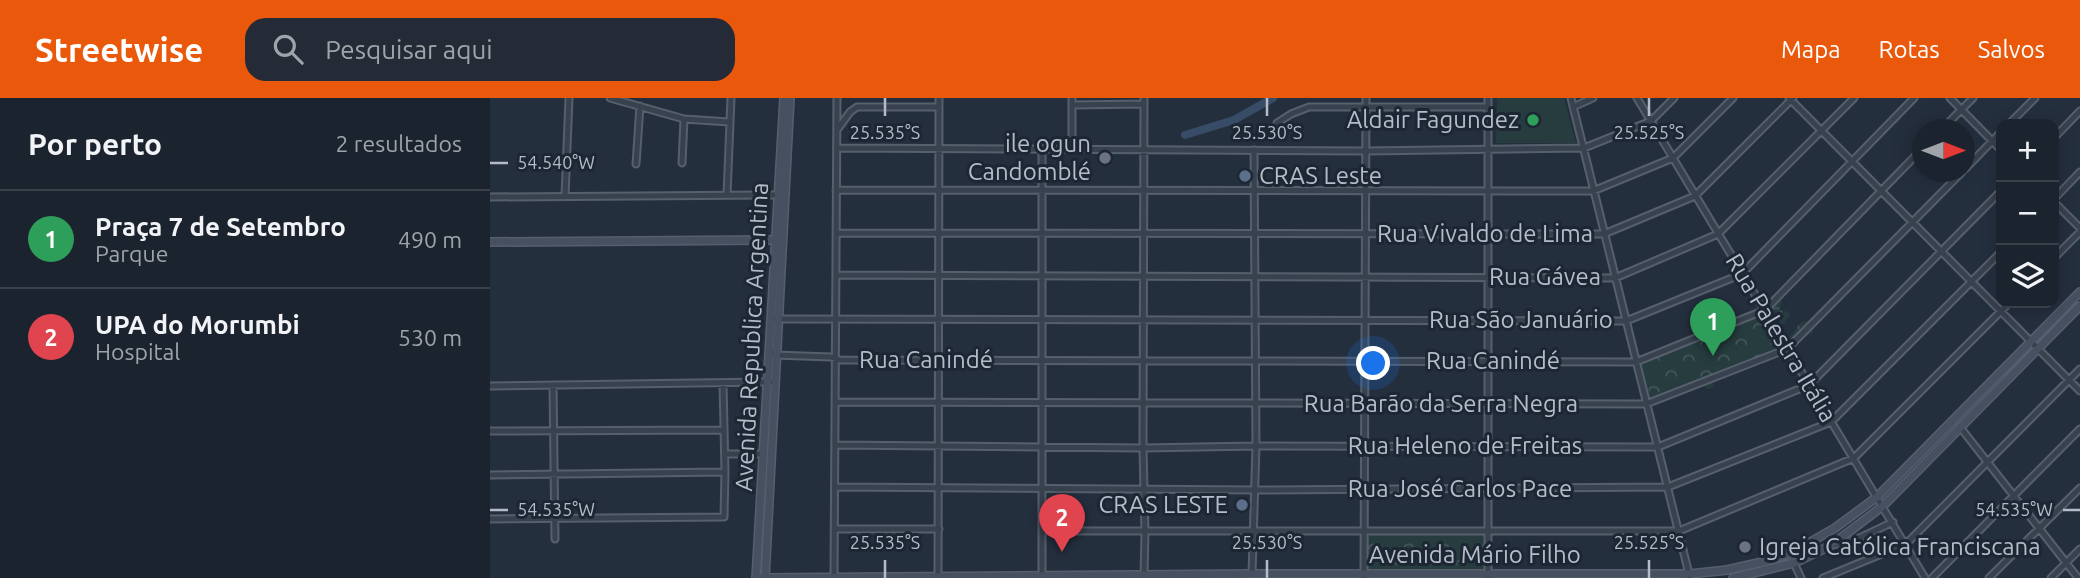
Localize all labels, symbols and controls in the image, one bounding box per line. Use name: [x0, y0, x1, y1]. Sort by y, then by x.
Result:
search box: [245, 18, 735, 81]
icon: search: [269, 30, 307, 68]
text: Streetwise: [35, 31, 203, 68]
text: Pesquisar aqui: [325, 35, 493, 64]
text: Mapa: [1781, 36, 1841, 63]
text: Rotas: [1879, 36, 1940, 63]
text: Salvos: [1978, 36, 2045, 63]
place label: Aldair Fagundez: [1347, 106, 1519, 133]
marker: Aldair Fagundez: [1525, 112, 1541, 128]
north arrow: [1912, 119, 1975, 182]
map controls: [1996, 119, 2059, 308]
button: +: [1996, 119, 2059, 182]
text: 25.535°S: [850, 122, 920, 142]
text: 25.530°S: [1232, 122, 1302, 142]
text: 25.525°S: [1614, 122, 1684, 142]
text: Por perto: [28, 127, 162, 161]
place label: ile ogun Candomblé: [968, 130, 1091, 185]
text: 2 resultados: [336, 131, 462, 156]
marker: ile ogun Candomblé: [1097, 150, 1113, 166]
text: 54.540°W: [517, 152, 595, 172]
place label: CRAS Leste: [1259, 162, 1382, 189]
marker: CRAS Leste: [1237, 168, 1253, 184]
street label: Avenida Republica Argentina: [730, 182, 773, 492]
button: −: [1996, 182, 2059, 245]
text: Praça 7 de Setembro: [95, 212, 346, 241]
street label: Rua Vivaldo de Lima: [1377, 220, 1593, 247]
text: 1: [45, 227, 57, 252]
text: 490 m: [398, 227, 462, 252]
text: Parque: [95, 241, 168, 266]
button: layers: [1996, 245, 2059, 308]
street label: Rua Palestra Itália: [1721, 249, 1842, 427]
street label: Rua Gávea: [1489, 263, 1601, 290]
pin: 1: [1690, 298, 1736, 356]
street label: Rua São Januário: [1429, 306, 1613, 333]
text: UPA do Morumbi: [95, 310, 300, 339]
text: 2: [45, 325, 57, 350]
text: 530 m: [398, 325, 462, 350]
text: Hospital: [95, 339, 180, 364]
street label: Rua Canindé: [859, 346, 993, 373]
your location: [1356, 346, 1390, 380]
street label: Rua Canindé: [1426, 347, 1560, 374]
street label: Rua Barão da Serra Negra: [1304, 390, 1578, 417]
street label: Rua Heleno de Freitas: [1348, 432, 1582, 459]
street label: Rua José Carlos Pace: [1348, 475, 1572, 502]
place label: CRAS LESTE: [1099, 491, 1228, 518]
pin: 2: [1039, 494, 1085, 552]
marker: CRAS LESTE: [1234, 497, 1250, 513]
text: 54.535°W: [517, 499, 595, 519]
text: 54.535°W: [1975, 499, 2053, 519]
text: 25.535°S: [850, 532, 920, 552]
text: 25.530°S: [1232, 532, 1302, 552]
text: 25.525°S: [1614, 532, 1684, 552]
place label: Igreja Católica Franciscana: [1759, 533, 2041, 560]
marker: Igreja Católica Franciscana: [1737, 539, 1753, 555]
street label: Avenida Mário Filho: [1369, 541, 1581, 568]

